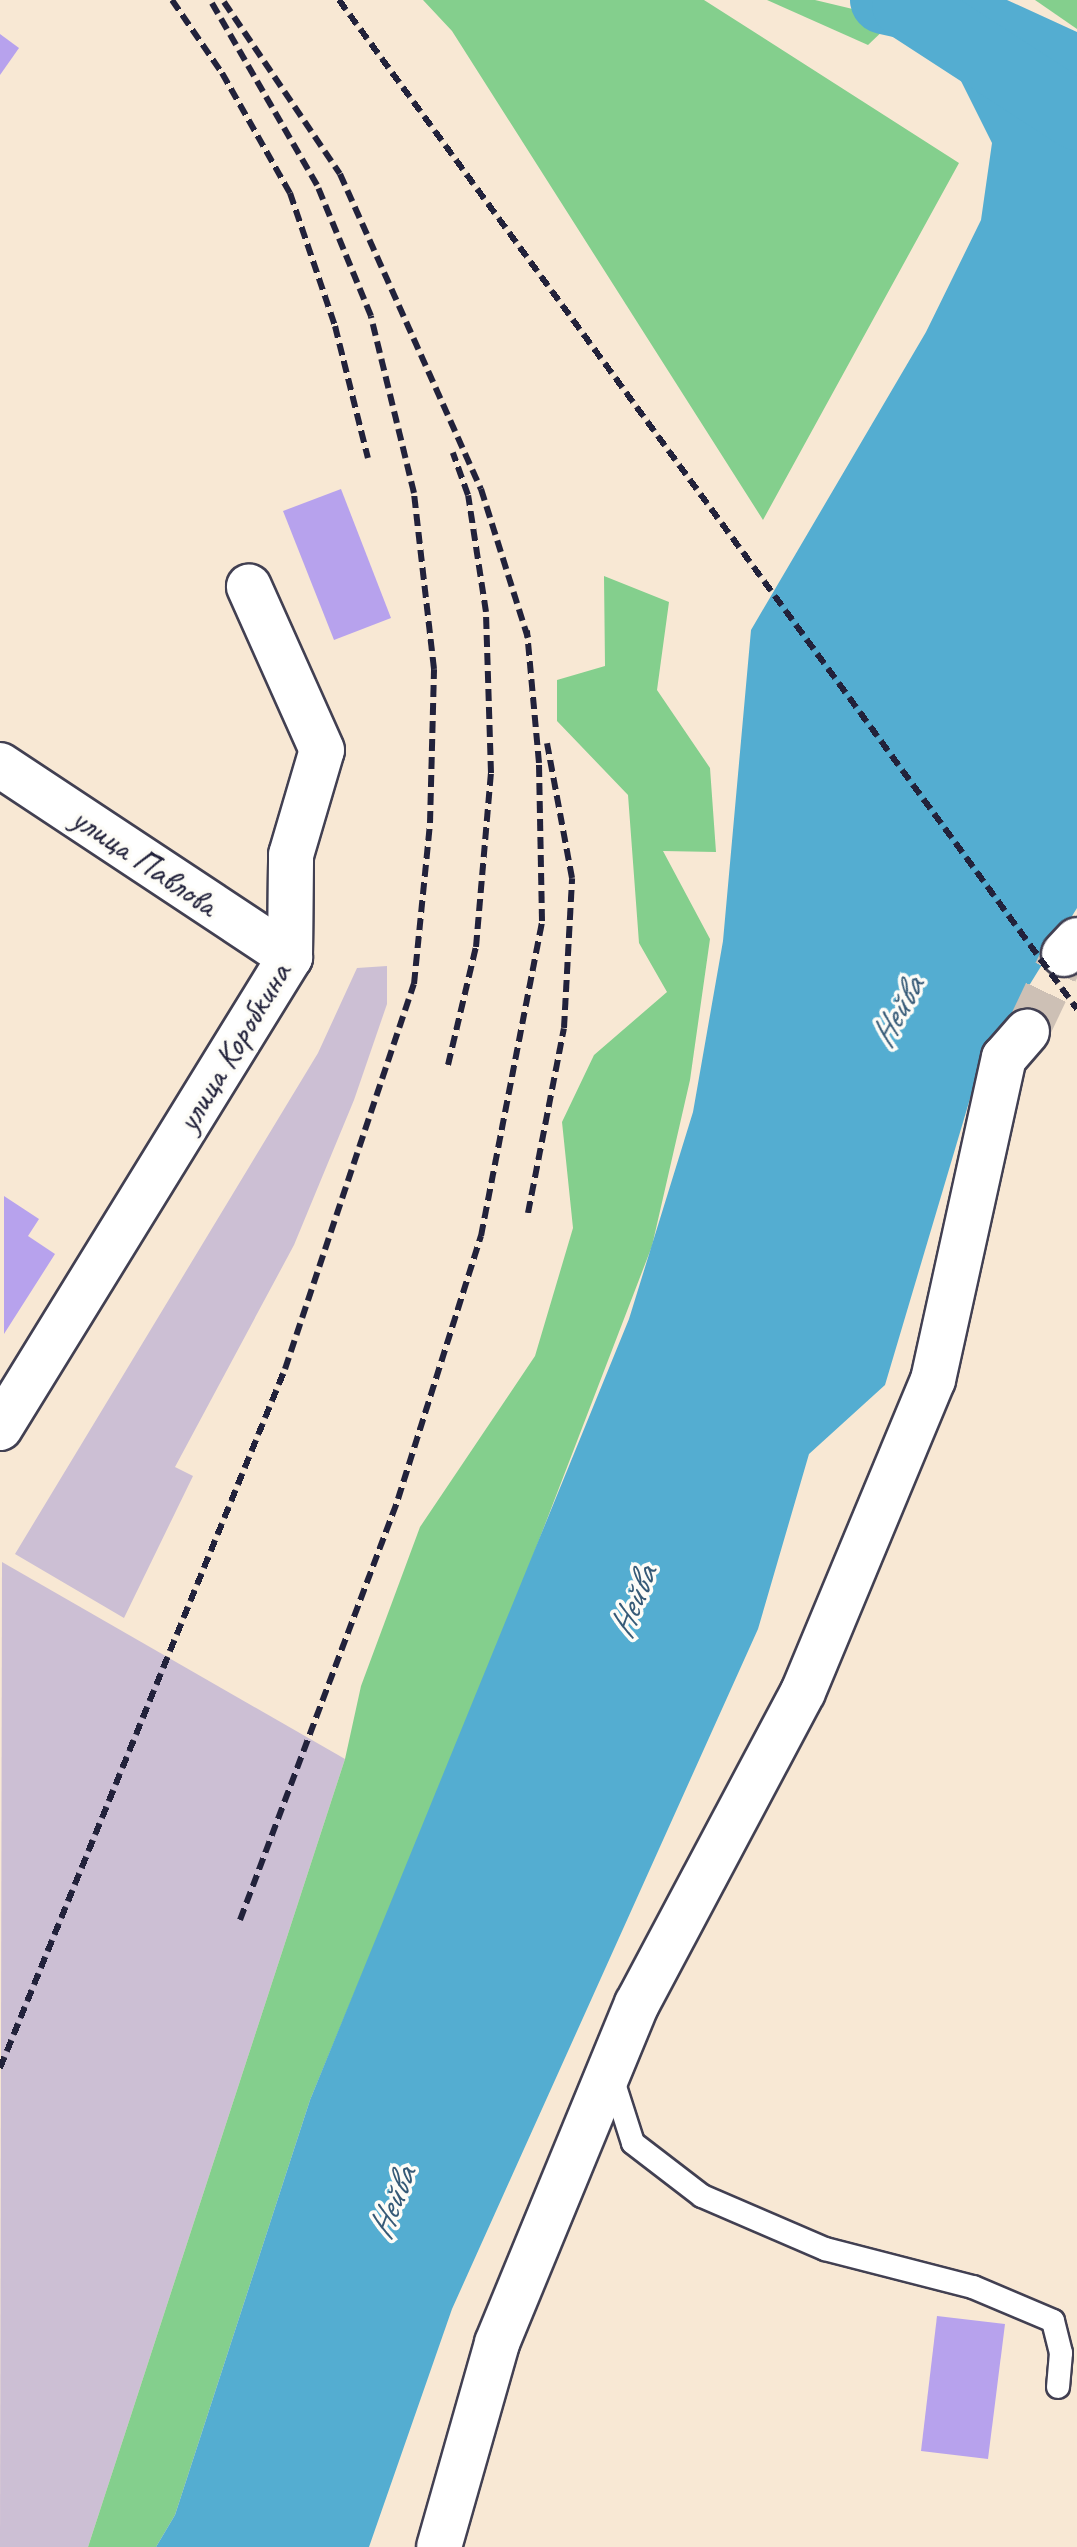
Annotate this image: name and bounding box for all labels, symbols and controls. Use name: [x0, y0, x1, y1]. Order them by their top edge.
street label: улица Павлова: [65, 798, 225, 924]
street label: улица Коробкина: [167, 956, 299, 1138]
water label: Нейва: [860, 969, 934, 1055]
water label: Нейва: [599, 1560, 667, 1644]
water label: Нейва: [358, 2161, 426, 2245]

